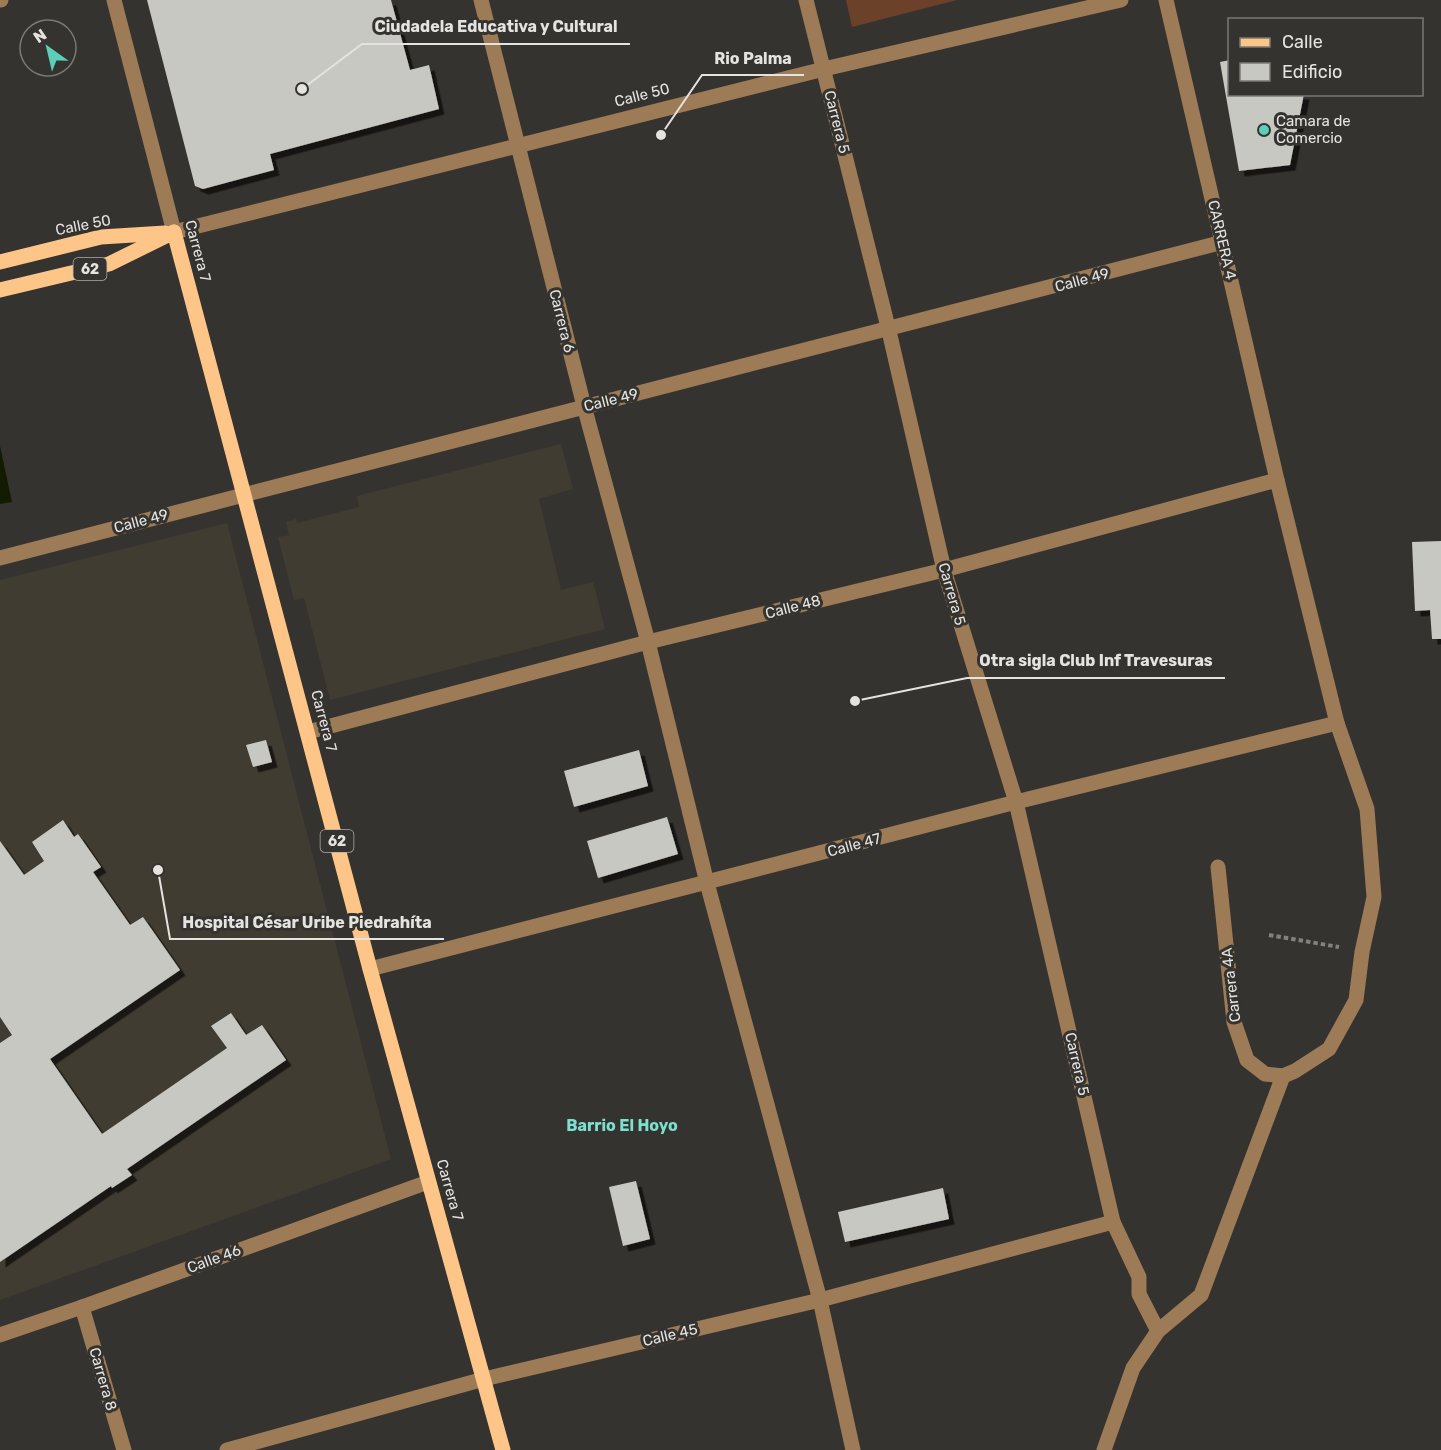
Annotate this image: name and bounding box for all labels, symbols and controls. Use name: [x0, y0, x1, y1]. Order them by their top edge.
callout: Ciudadela Educativa y Cultural: [362, 10, 630, 44]
text: Ciudadela Educativa y Cultural: [374, 17, 618, 36]
north arrow: [18, 18, 78, 78]
legend: [1228, 18, 1423, 96]
text: N: [30, 25, 50, 47]
text: Calle: [1282, 31, 1323, 53]
callout: Rio Palma: [702, 41, 804, 75]
text: Rio Palma: [714, 49, 792, 68]
text: Edificio: [1282, 61, 1342, 83]
street label: Calle 50: [613, 79, 671, 111]
street label: Carrera 5: [820, 89, 854, 155]
place label: Camara de Comercio: [1276, 112, 1351, 147]
marker: Camara de Comercio: [1257, 123, 1271, 137]
street label: CARRERA 4: [1204, 198, 1240, 282]
street label: Calle 50: [54, 211, 112, 239]
street label: Carrera 7: [181, 218, 215, 284]
road number: 62: [74, 258, 106, 280]
street label: Calle 49: [1053, 264, 1111, 296]
street label: Carrera 6: [545, 288, 579, 354]
street label: Calle 49: [582, 385, 640, 415]
street label: Calle 49: [112, 505, 170, 537]
street label: Carrera 5: [934, 561, 970, 627]
street label: Calle 48: [763, 591, 823, 623]
callout: Otra sigla Club Inf Travesuras: [967, 644, 1225, 678]
text: Otra sigla Club Inf Travesuras: [979, 651, 1213, 670]
street label: Carrera 7: [307, 688, 341, 754]
street label: Calle 47: [825, 829, 883, 861]
road number: 62: [320, 830, 354, 852]
callout: Hospital César Uribe Piedrahíta: [170, 905, 444, 939]
text: Hospital César Uribe Piedrahíta: [182, 913, 432, 932]
street label: Carrera 4A: [1218, 947, 1244, 1023]
street label: Carrera 5: [1061, 1031, 1093, 1097]
district label: Barrio El Hoyo: [566, 1116, 678, 1135]
street label: Carrera 7: [433, 1157, 467, 1223]
street label: Calle 46: [185, 1241, 243, 1277]
street label: Calle 45: [641, 1320, 699, 1350]
street label: Carrera 8: [85, 1345, 121, 1413]

